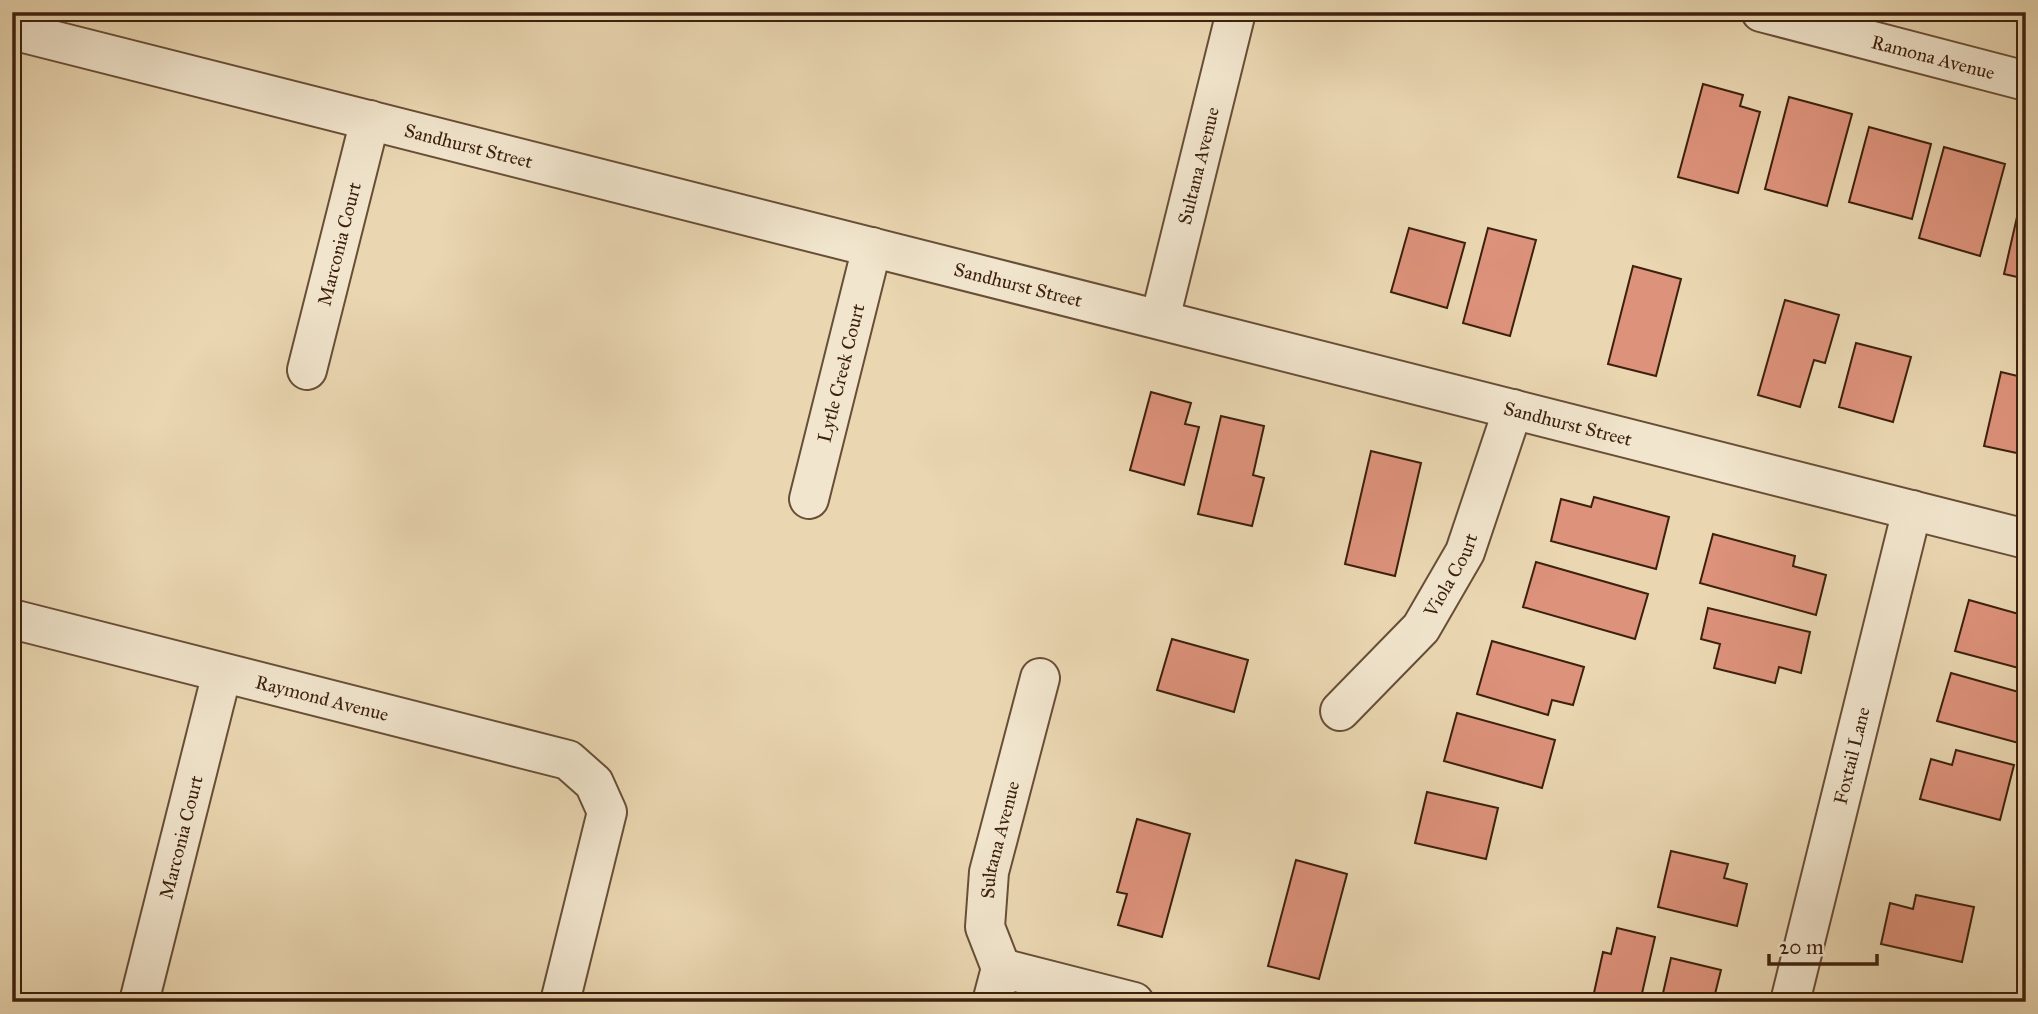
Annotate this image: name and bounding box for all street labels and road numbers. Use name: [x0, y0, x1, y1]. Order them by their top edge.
street label: Ramona Avenue: [1869, 30, 1997, 84]
street label: Sultana Avenue: [1172, 104, 1224, 227]
street label: Sandhurst Street: [402, 118, 535, 173]
street label: Marconia Court: [312, 179, 365, 308]
street label: Sandhurst Street: [952, 257, 1085, 312]
street label: Lytle Creek Court: [812, 301, 869, 444]
street label: Sandhurst Street: [1501, 396, 1635, 451]
street label: Viola Court: [1418, 530, 1482, 622]
street label: Raymond Avenue: [253, 670, 391, 726]
street label: Foxtail Lane: [1828, 704, 1874, 807]
street label: Marconia Court: [154, 773, 207, 901]
street label: Sultana Avenue: [976, 778, 1024, 899]

